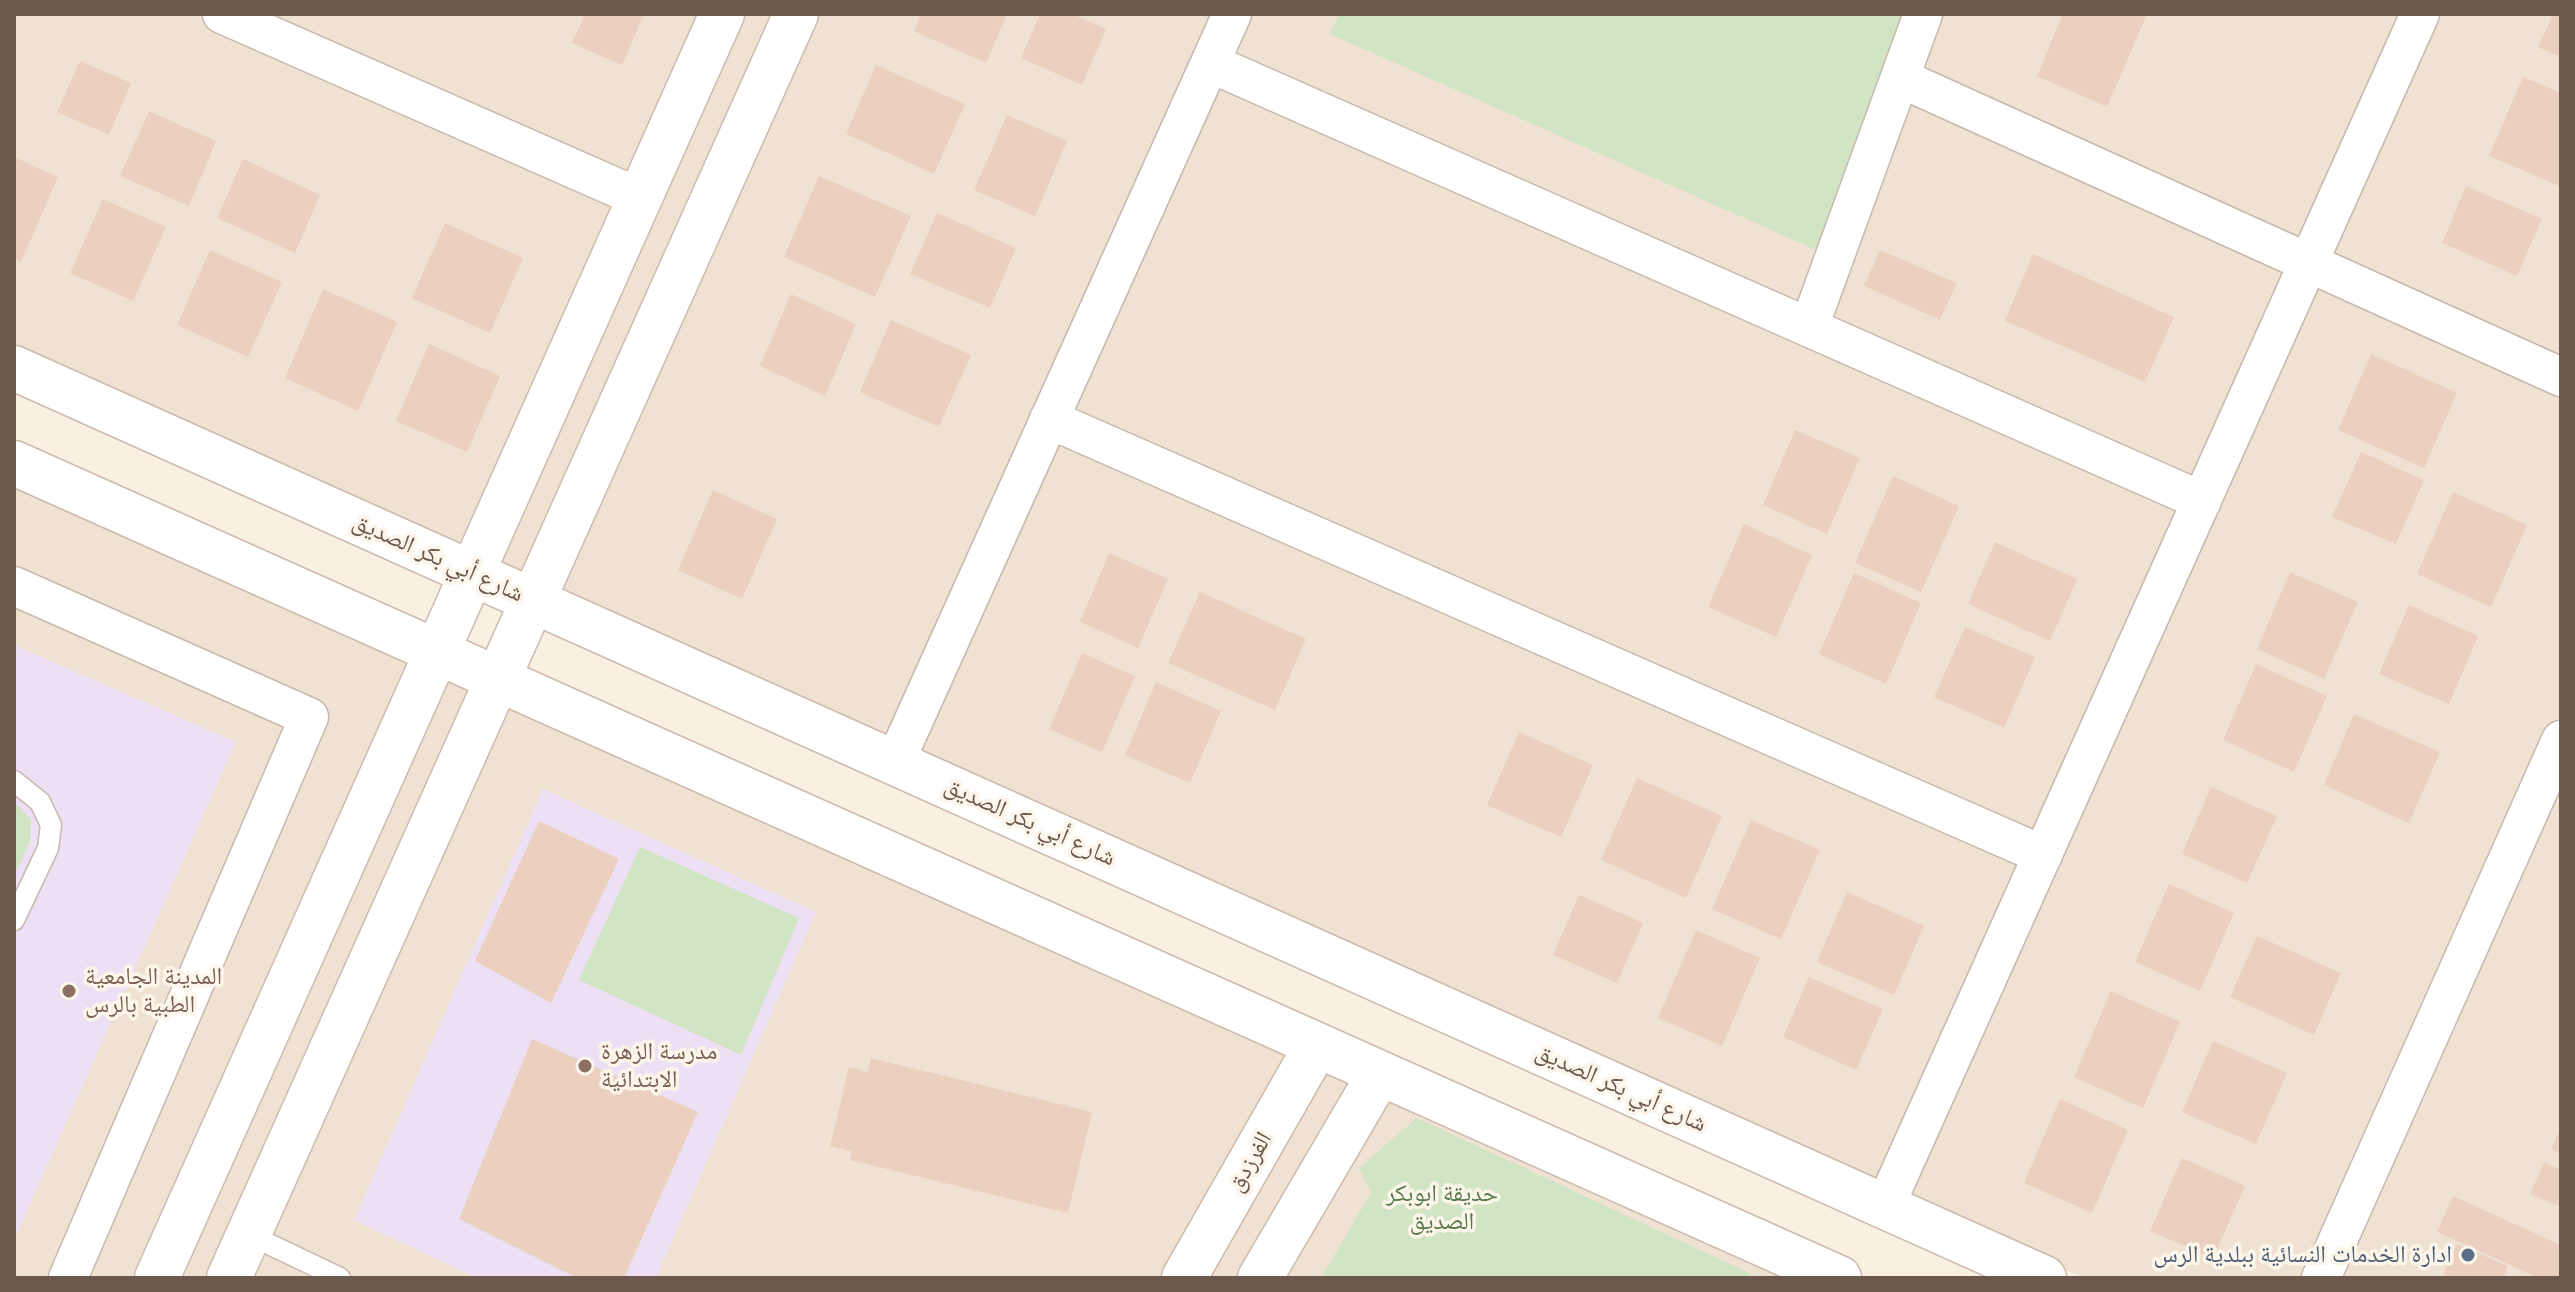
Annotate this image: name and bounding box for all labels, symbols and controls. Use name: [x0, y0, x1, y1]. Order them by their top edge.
street label: شارع أبي بكر الصديق: [348, 507, 528, 609]
street label: شارع أبي بكر الصديق: [940, 771, 1120, 873]
place label: المدينة الجامعية الطبية بالرس: [85, 963, 222, 1019]
marker: المدينة الجامعية الطبية بالرس: [60, 982, 78, 1000]
street label: شارع أبي بكر الصديق: [1531, 1037, 1711, 1139]
place label: مدرسة الزهرة الابتدائية: [601, 1038, 717, 1094]
marker: مدرسة الزهرة الابتدائية: [576, 1057, 594, 1075]
street label: الفرزدق: [1221, 1127, 1279, 1197]
park label: حديقة ابوبكر الصديق: [1386, 1180, 1498, 1236]
place label: ادارة الخدمات النسائية ببلدية الرس: [2154, 1241, 2452, 1269]
marker: ادارة الخدمات النسائية ببلدية الرس: [2459, 1246, 2477, 1264]

